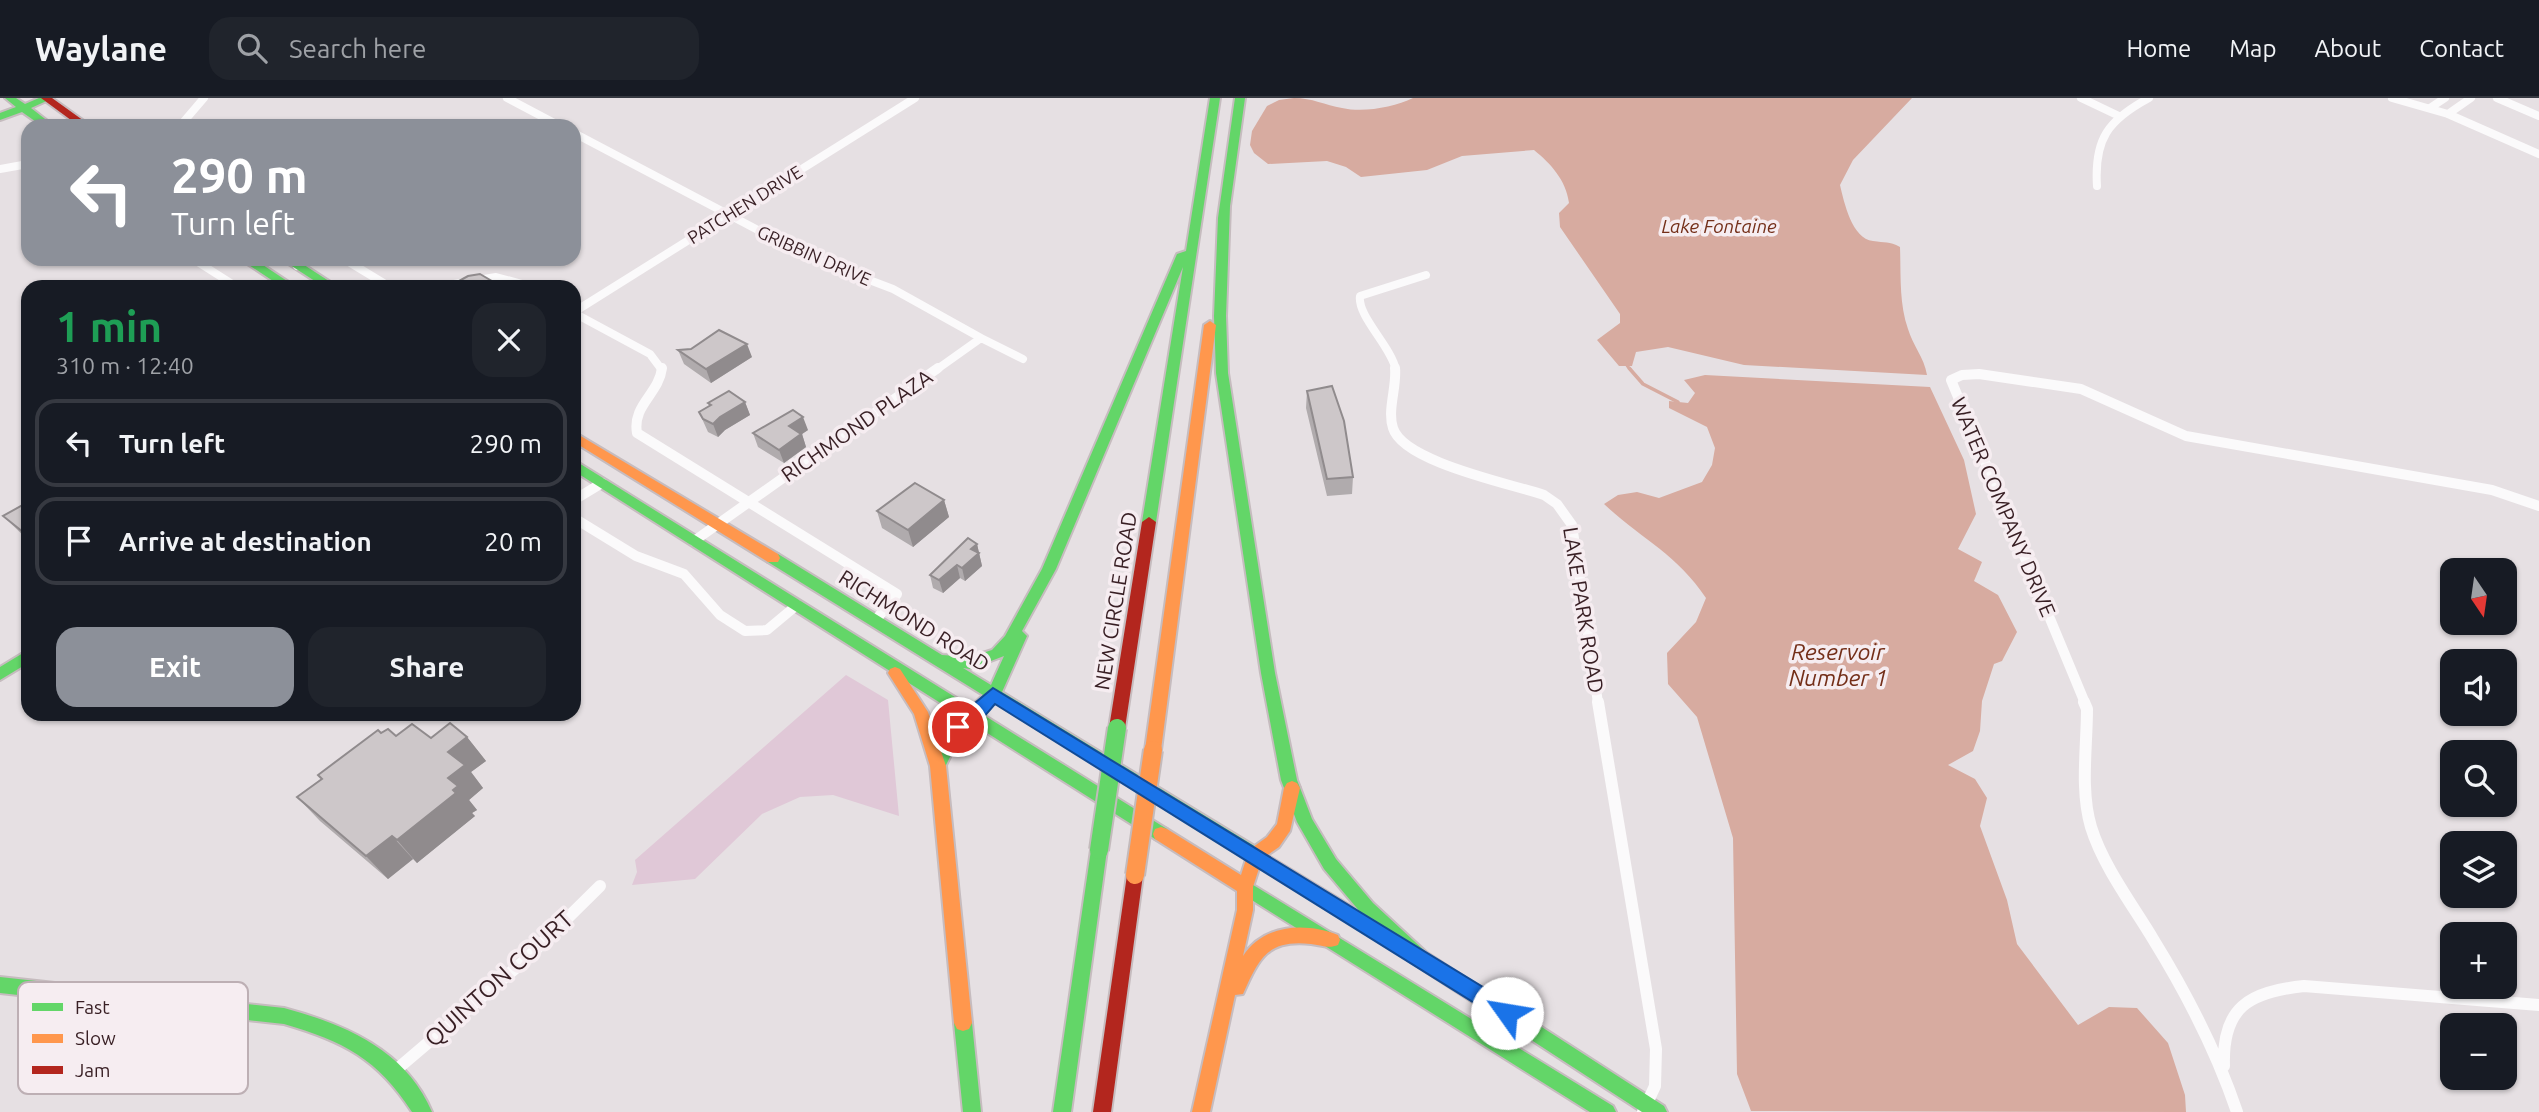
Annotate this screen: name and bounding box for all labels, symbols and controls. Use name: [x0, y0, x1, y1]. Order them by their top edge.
search box: [209, 17, 699, 80]
icon: search: [233, 29, 271, 67]
text: Waylane: [35, 30, 167, 67]
text: Search here: [289, 34, 426, 63]
text: Home: [2126, 35, 2191, 62]
text: Map: [2229, 35, 2276, 62]
text: About: [2314, 35, 2381, 62]
text: Contact: [2419, 35, 2504, 62]
icon: left: [56, 147, 147, 238]
text: 290 m: [171, 147, 308, 202]
street label: PATCHEN DRIVE: [684, 161, 805, 247]
text: Turn left: [171, 205, 295, 241]
water label: Lake Fontaine: [1661, 215, 1777, 237]
street label: GRIBBIN DRIVE: [754, 221, 874, 289]
text: 1 min: [56, 303, 162, 350]
button: close: [472, 303, 546, 377]
text: 310 m · 12:40: [56, 353, 194, 378]
street label: RICHMOND PLAZA: [776, 364, 937, 486]
street label: WATER COMPANY DRIVE: [1947, 393, 2061, 620]
icon: left: [60, 424, 98, 462]
text: Turn left: [119, 429, 225, 458]
text: 290 m: [470, 429, 542, 458]
street label: NEW CIRCLE ROAD: [1089, 510, 1141, 692]
icon: arrive: [60, 522, 98, 560]
street label: LAKE PARK ROAD: [1559, 525, 1609, 695]
text: Arrive at destination: [119, 527, 372, 556]
text: 20 m: [484, 527, 542, 556]
north arrow: [2440, 558, 2516, 635]
map controls: [2440, 558, 2517, 1090]
street label: RICHMOND ROAD: [835, 564, 994, 676]
button: Exit: [56, 627, 294, 707]
button: Share: [308, 627, 546, 707]
water label: Reservoir Number 1: [1789, 639, 1887, 690]
button: sound: [2440, 649, 2517, 726]
pin: [928, 697, 988, 757]
icon: arrive: [939, 708, 977, 746]
button: search: [2440, 740, 2517, 817]
button: layers: [2440, 831, 2517, 908]
street label: QUINTON COURT: [419, 905, 578, 1052]
button: +: [2440, 922, 2517, 999]
position arrow: [1470, 976, 1544, 1050]
legend: [18, 982, 248, 1094]
text: Fast: [75, 996, 110, 1018]
button: −: [2440, 1013, 2517, 1090]
text: Slow: [75, 1027, 116, 1049]
text: Jam: [75, 1059, 111, 1081]

